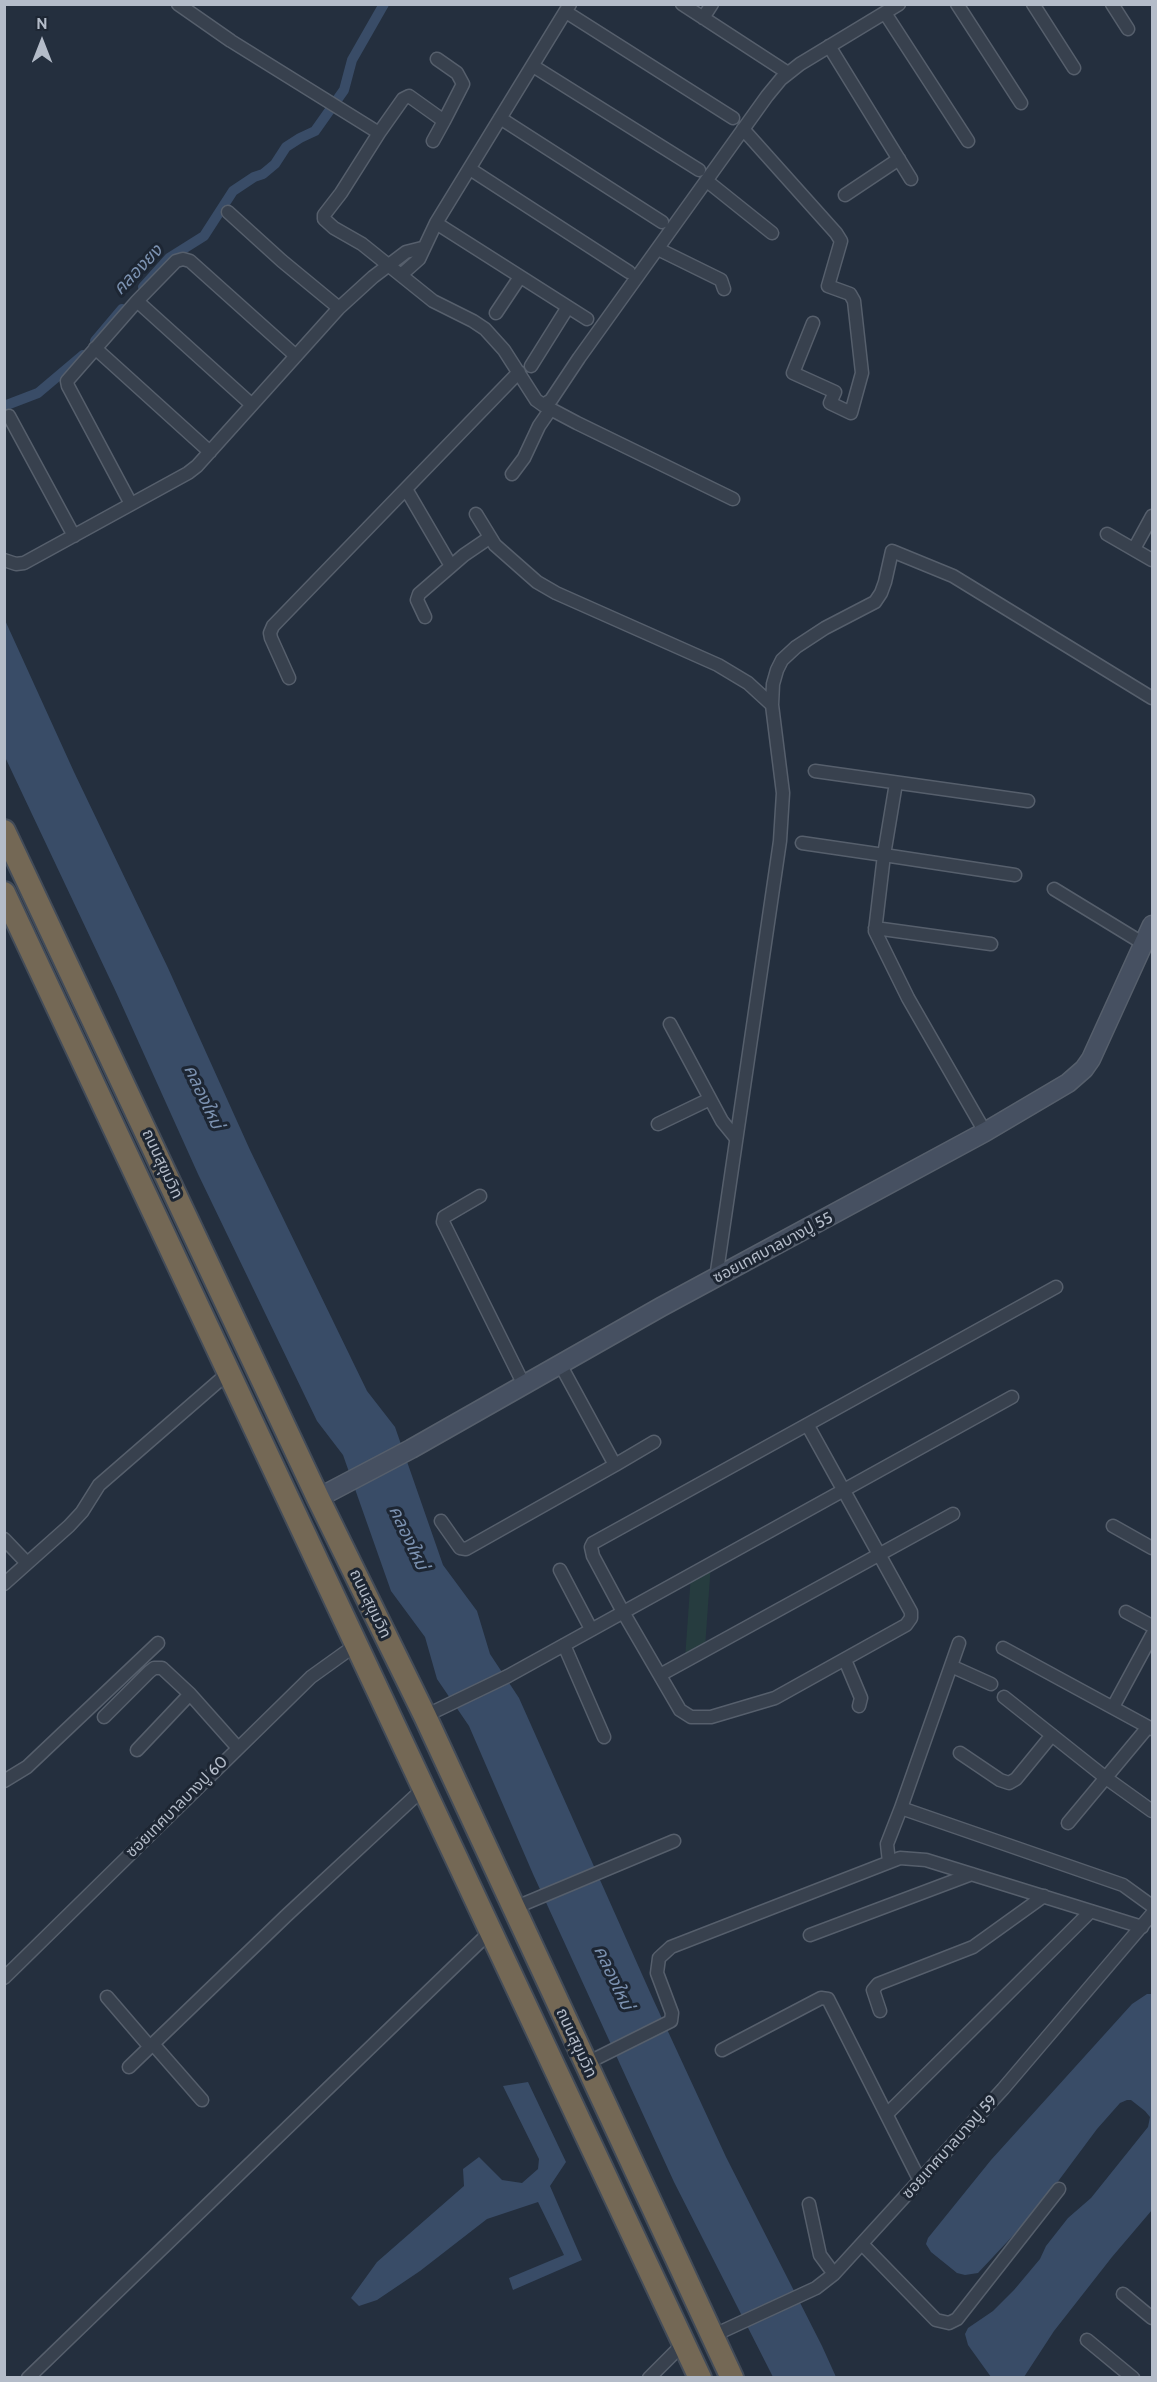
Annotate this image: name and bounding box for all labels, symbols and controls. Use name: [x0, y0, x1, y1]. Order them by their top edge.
north arrow: [12, 12, 72, 72]
text: N: [36, 14, 48, 33]
water label: คลองยง: [109, 240, 167, 300]
water label: คลองใหม่: [179, 1062, 227, 1132]
street label: ถนนสุขุมวิท: [138, 1126, 186, 1202]
street label: ซอยเทศบาลบางปู 55: [710, 1208, 836, 1288]
water label: คลองใหม่: [384, 1503, 432, 1573]
street label: ถนนสุขุมวิท: [345, 1566, 395, 1642]
street label: ซอยเทศบาลบางปู 60: [122, 1752, 232, 1862]
water label: คลองใหม่: [589, 1943, 637, 2013]
street label: ถนนสุขุมวิท: [552, 2005, 600, 2081]
street label: ซอยเทศบาลบางปู 59: [898, 2091, 1002, 2203]

